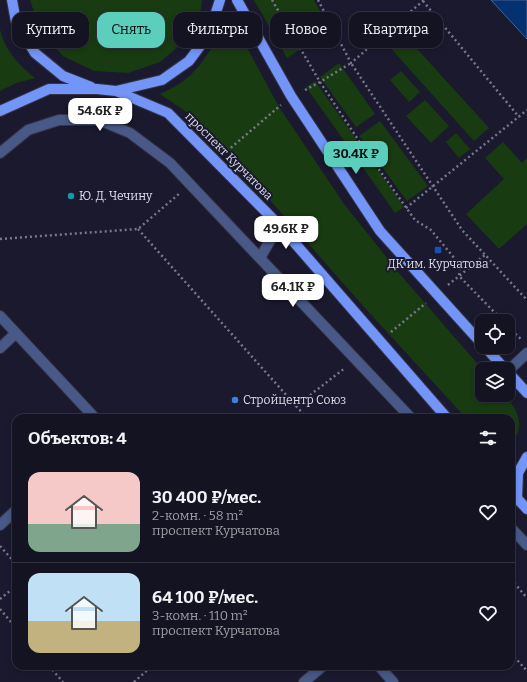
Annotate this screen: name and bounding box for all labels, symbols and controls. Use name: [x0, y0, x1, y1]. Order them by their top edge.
chip: Купить: [12, 12, 89, 48]
chip: Снять: [97, 12, 165, 48]
chip: Фильтры: [173, 12, 262, 48]
chip: Новое: [270, 12, 341, 48]
chip: Квартира: [349, 12, 443, 48]
pin: 54.6K ₽: [63, 98, 137, 132]
text: 54.6K ₽: [77, 103, 123, 118]
street label: проспект Курчатова: [182, 109, 276, 203]
pin: 30.4K ₽: [319, 141, 393, 175]
text: 30.4K ₽: [333, 146, 379, 161]
place label: Ю. Д. Чечину: [79, 189, 153, 203]
marker: Ю. Д. Чечину: [66, 191, 76, 201]
pin: 49.6K ₽: [249, 216, 323, 250]
text: 49.6K ₽: [263, 221, 309, 236]
marker: ДК им. Курчатова: [433, 245, 443, 255]
place label: ДК им. Курчатова: [387, 257, 489, 271]
pin: 64.1K ₽: [256, 274, 330, 308]
text: 64.1K ₽: [271, 279, 315, 294]
map controls: [475, 314, 515, 402]
button: locate: [475, 314, 515, 354]
button: layers: [475, 362, 515, 402]
place label: Стройцентр Союз: [243, 393, 346, 407]
marker: Стройцентр Союз: [230, 395, 240, 405]
icon: filters: [477, 427, 499, 449]
text: Объектов: 4: [28, 428, 127, 449]
text: 30 400 ₽/мес.: [152, 487, 261, 508]
icon: home: [60, 488, 108, 536]
icon: heart: [477, 501, 499, 523]
text: 2-комн. · 58 m²: [152, 508, 243, 523]
text: проспект Курчатова: [152, 523, 280, 538]
text: 64 100 ₽/мес.: [152, 587, 258, 608]
icon: home: [60, 589, 108, 637]
icon: heart: [477, 602, 499, 624]
text: 3-комн. · 110 m²: [152, 608, 248, 623]
text: проспект Курчатова: [152, 623, 280, 638]

